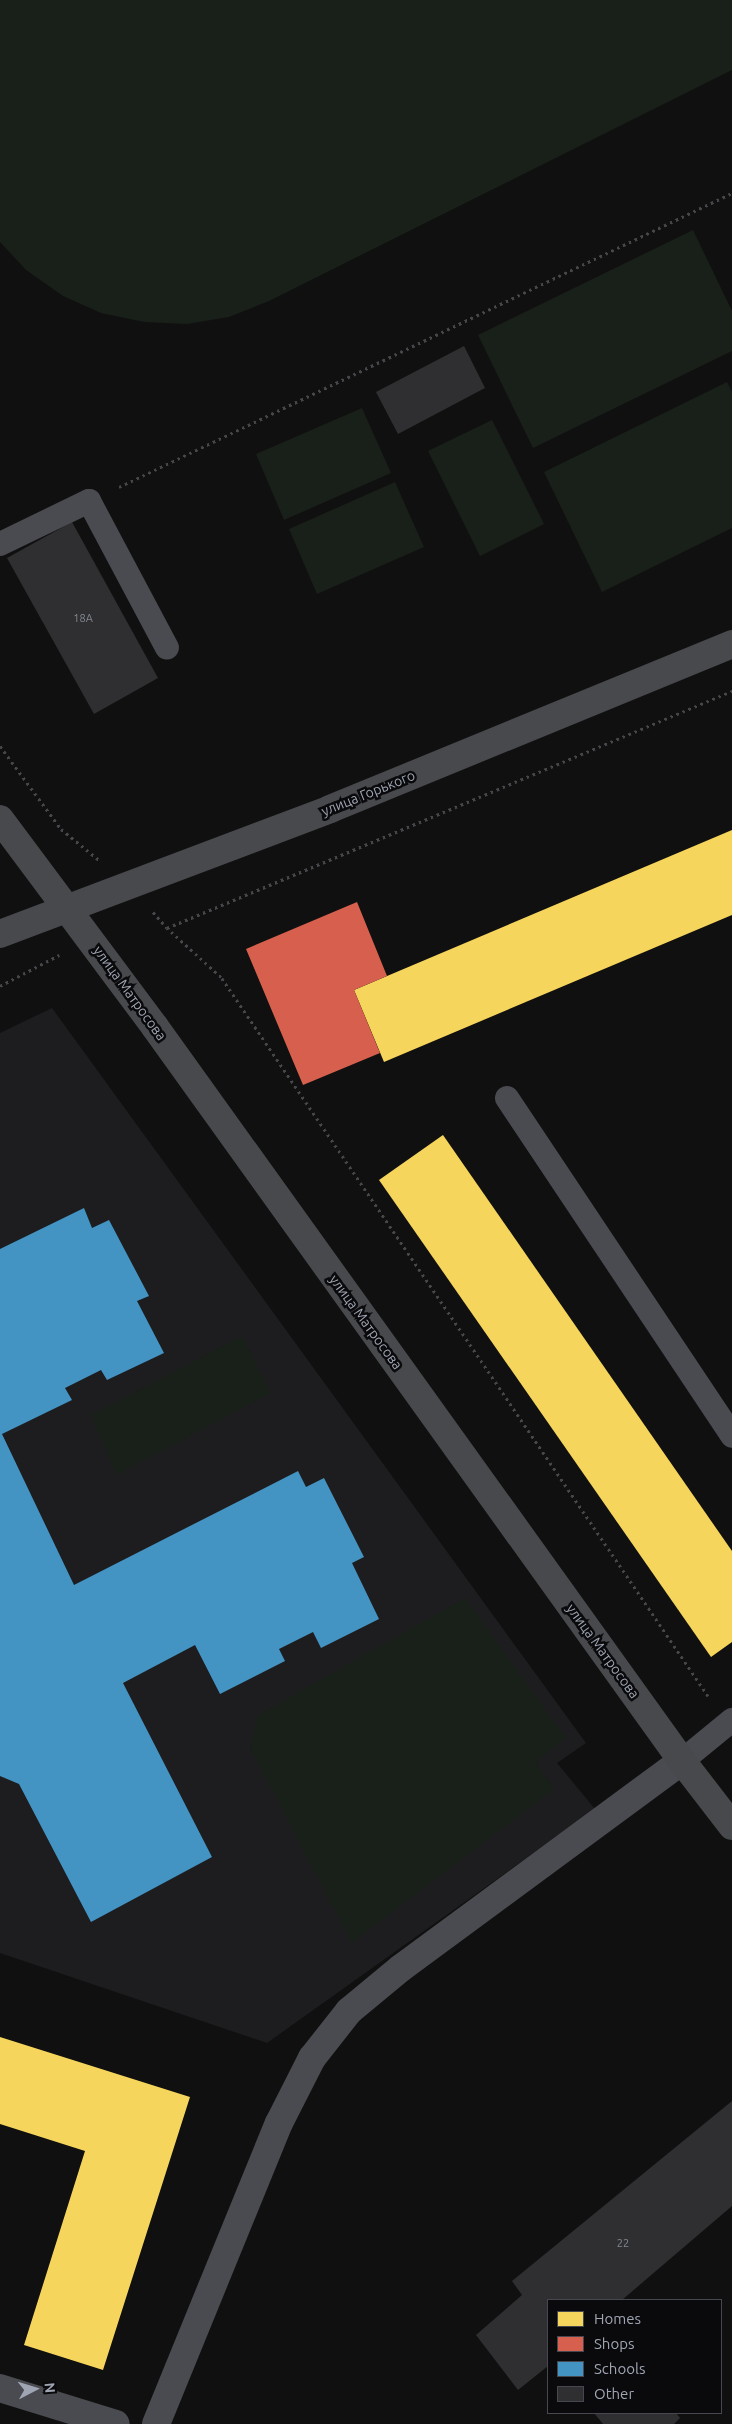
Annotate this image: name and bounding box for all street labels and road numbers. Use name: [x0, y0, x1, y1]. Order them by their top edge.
street label: улица Горького: [319, 767, 417, 819]
street label: улица Матросова: [90, 942, 170, 1044]
street label: улица Матросова: [326, 1271, 406, 1373]
street label: улица Матросова: [563, 1600, 643, 1702]

